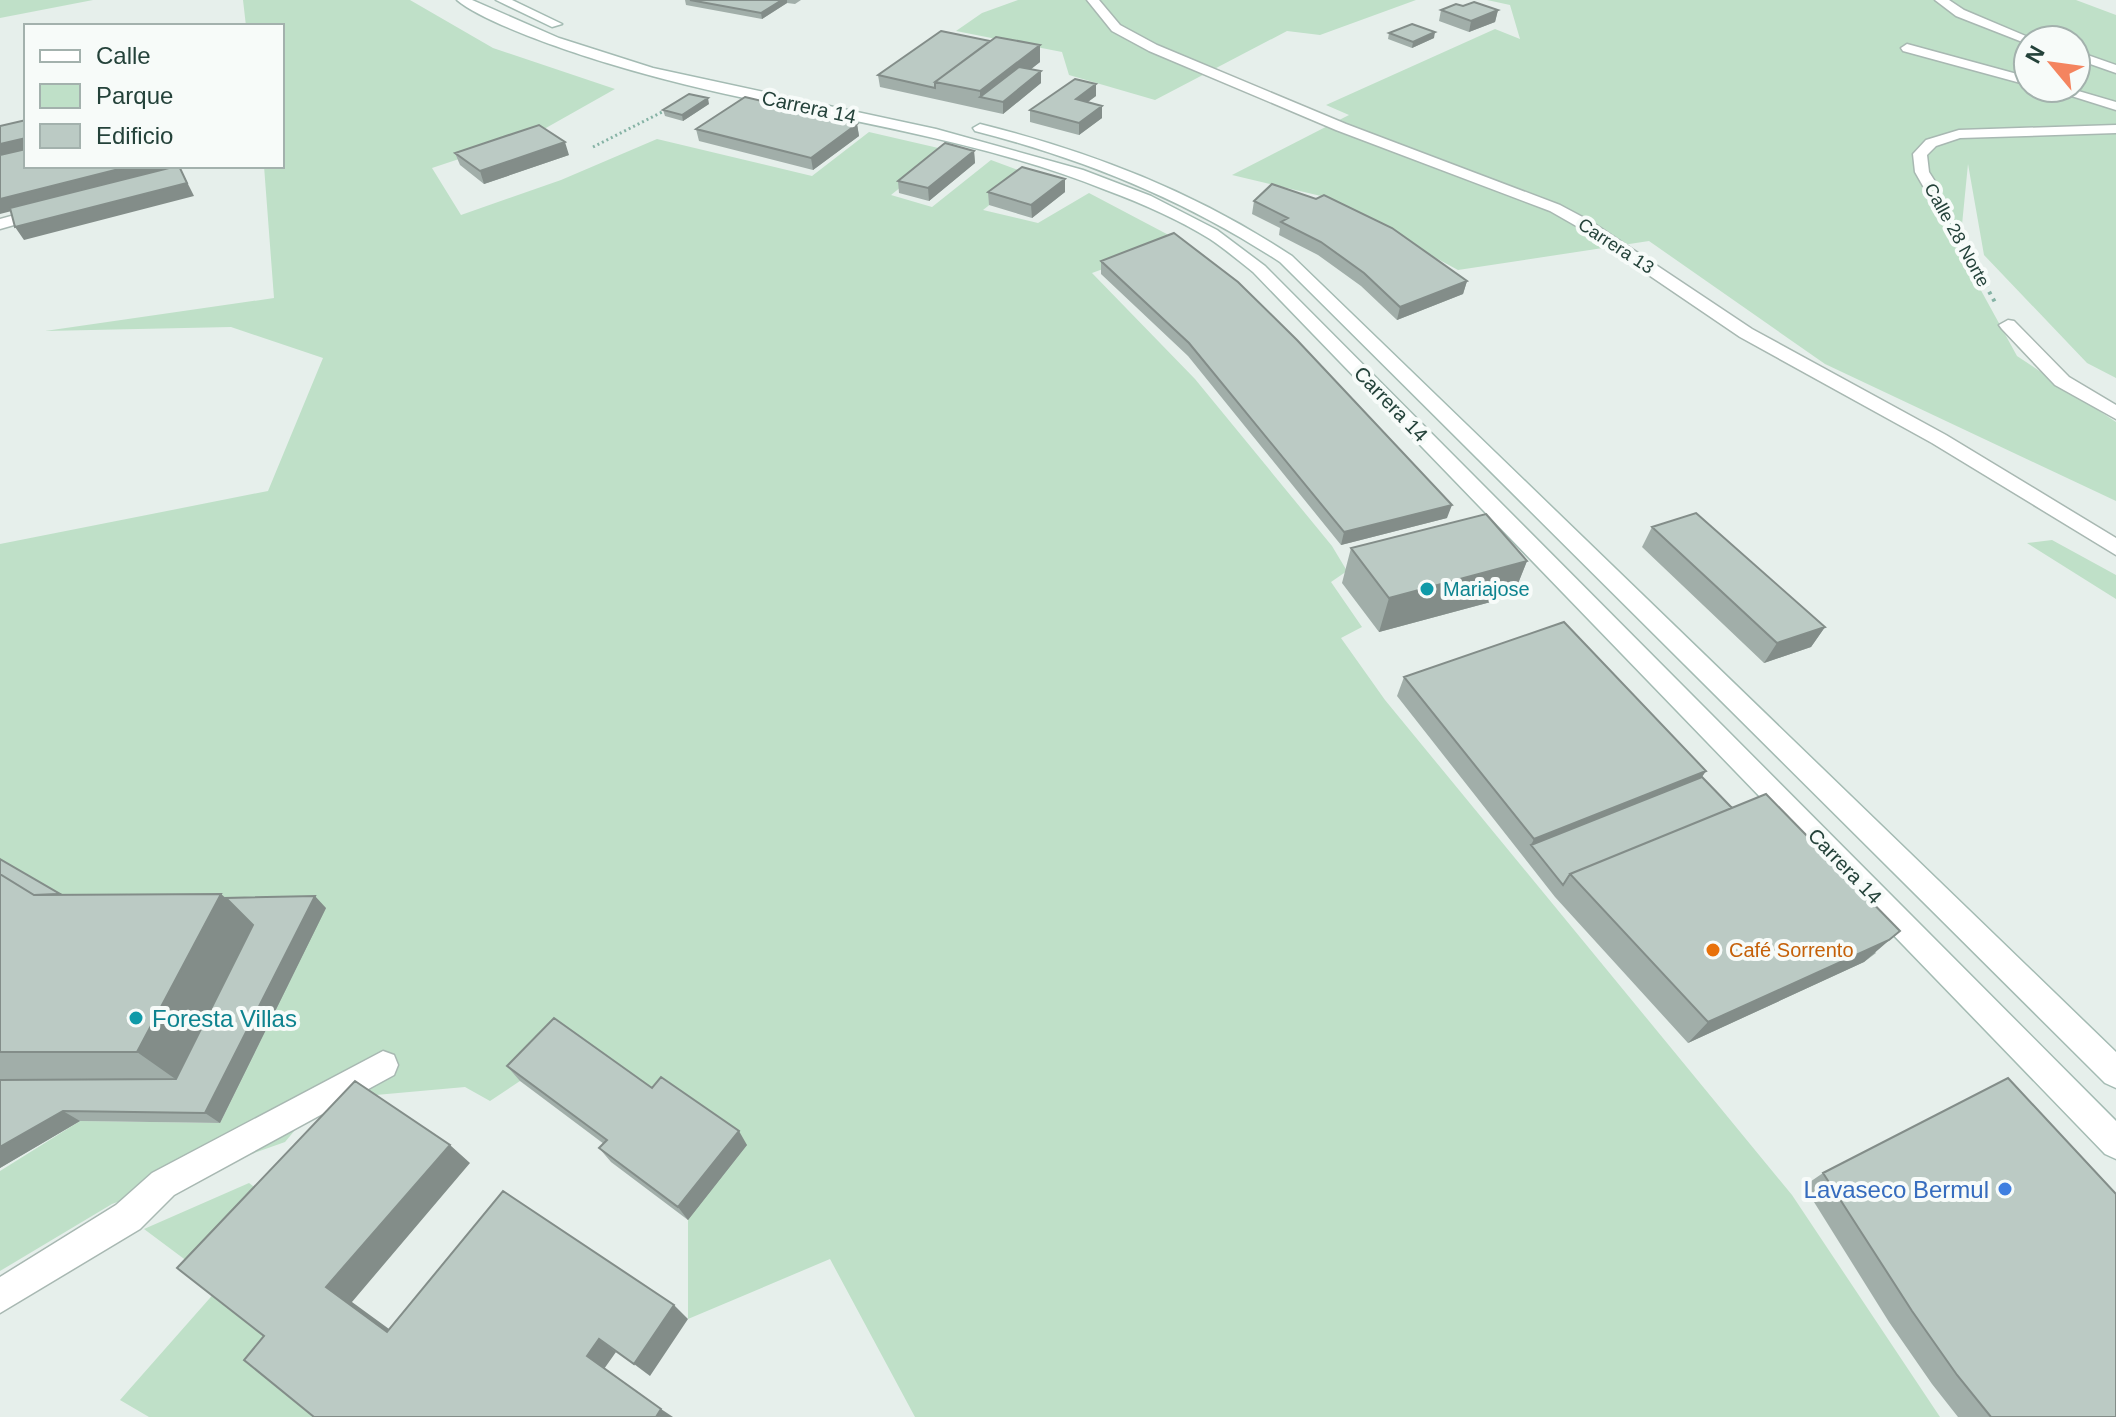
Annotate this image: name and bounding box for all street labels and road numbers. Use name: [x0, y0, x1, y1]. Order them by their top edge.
street label: Carrera 14: [760, 86, 858, 128]
street label: Calle 28 Norte: [1920, 180, 1994, 290]
street label: Carrera 13: [1574, 214, 1658, 278]
street label: Carrera 14: [1350, 362, 1432, 446]
street label: Carrera 14: [1804, 824, 1886, 908]

